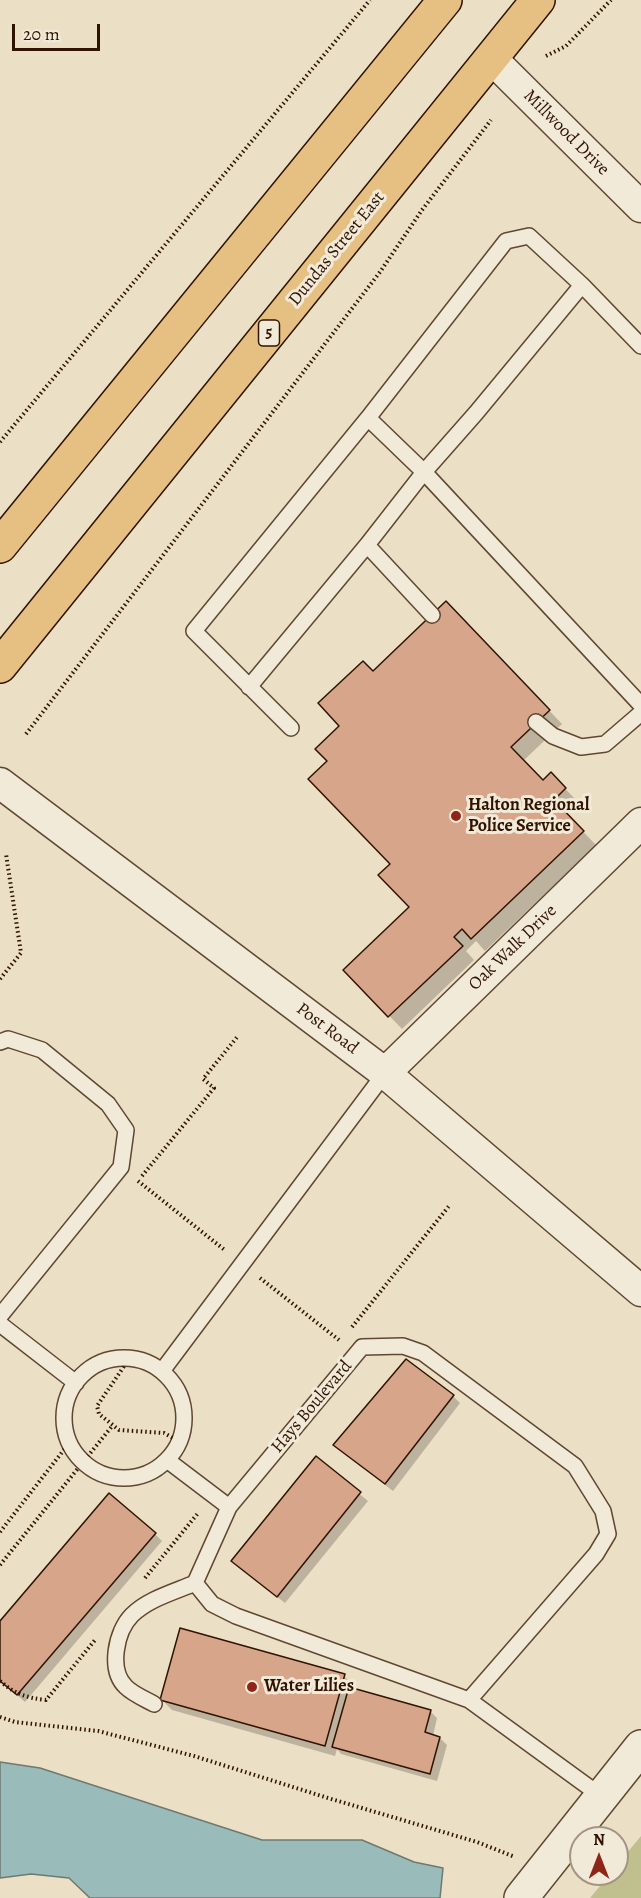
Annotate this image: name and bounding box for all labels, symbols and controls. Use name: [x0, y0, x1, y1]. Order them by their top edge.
scale bar: [15, 12, 104, 50]
text: 20 m: [23, 22, 60, 46]
street label: Millwood Drive: [518, 85, 614, 181]
street label: Dundas Street East: [284, 188, 390, 310]
road number: 5: [258, 320, 280, 346]
place label: Halton Regional Police Service: [468, 795, 590, 838]
marker: Halton Regional Police Service: [449, 809, 463, 823]
street label: Oak Walk Drive: [464, 901, 562, 995]
street label: Post Road: [292, 999, 362, 1059]
street label: Hays Boulevard: [267, 1356, 357, 1458]
place label: Water Lilies: [264, 1676, 354, 1698]
marker: Water Lilies: [245, 1680, 259, 1694]
north arrow: [569, 1826, 629, 1886]
text: N: [593, 1829, 605, 1851]

